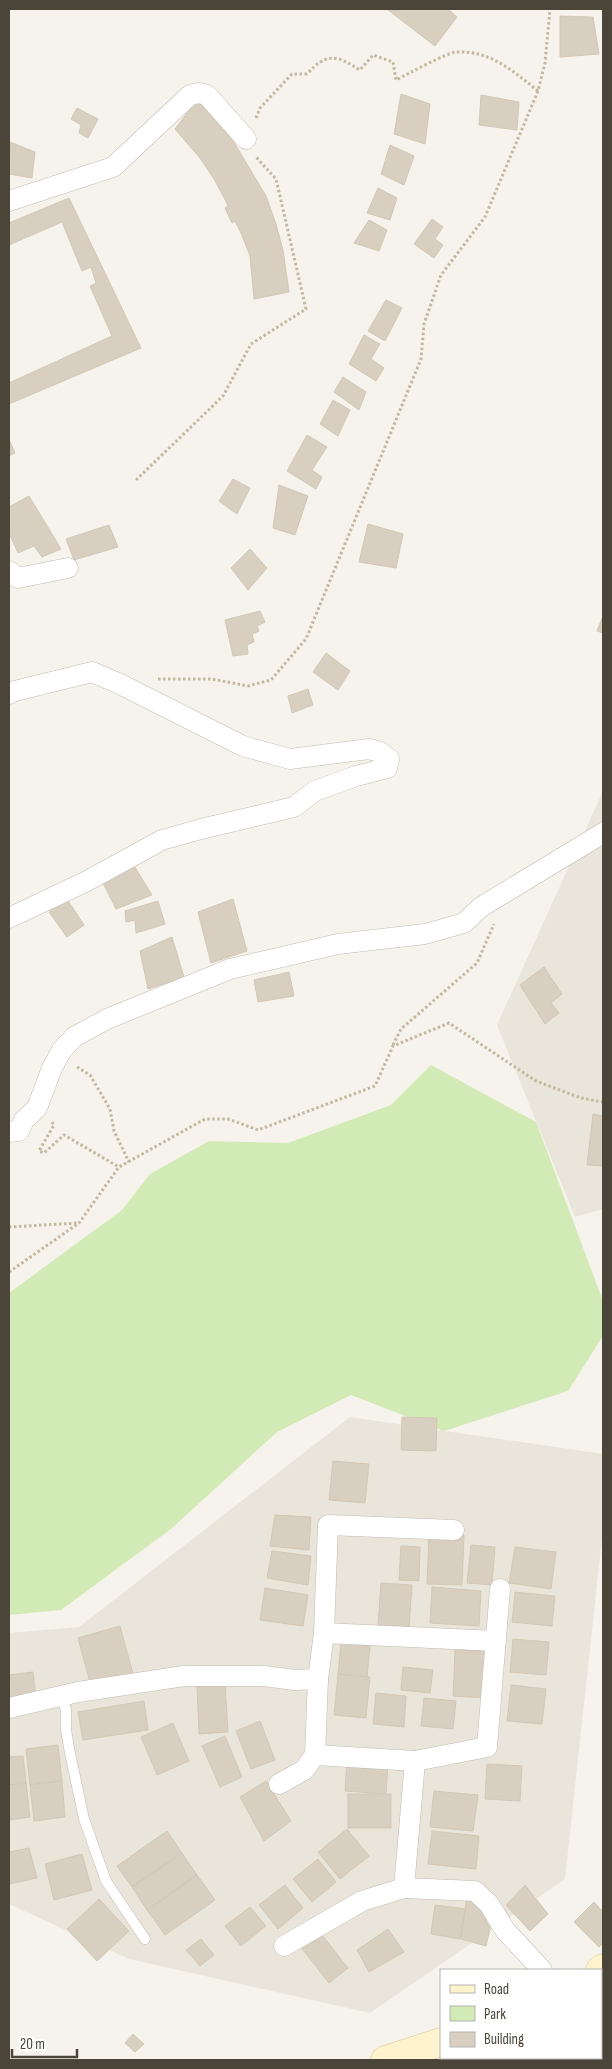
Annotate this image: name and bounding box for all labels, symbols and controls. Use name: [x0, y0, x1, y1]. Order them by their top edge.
legend: [440, 1969, 602, 2059]
text: Road: [484, 1980, 509, 1999]
text: Park: [484, 2005, 506, 2024]
scale bar: [12, 2026, 78, 2058]
text: Building: [484, 2030, 524, 2049]
text: 20 m: [20, 2035, 45, 2054]

